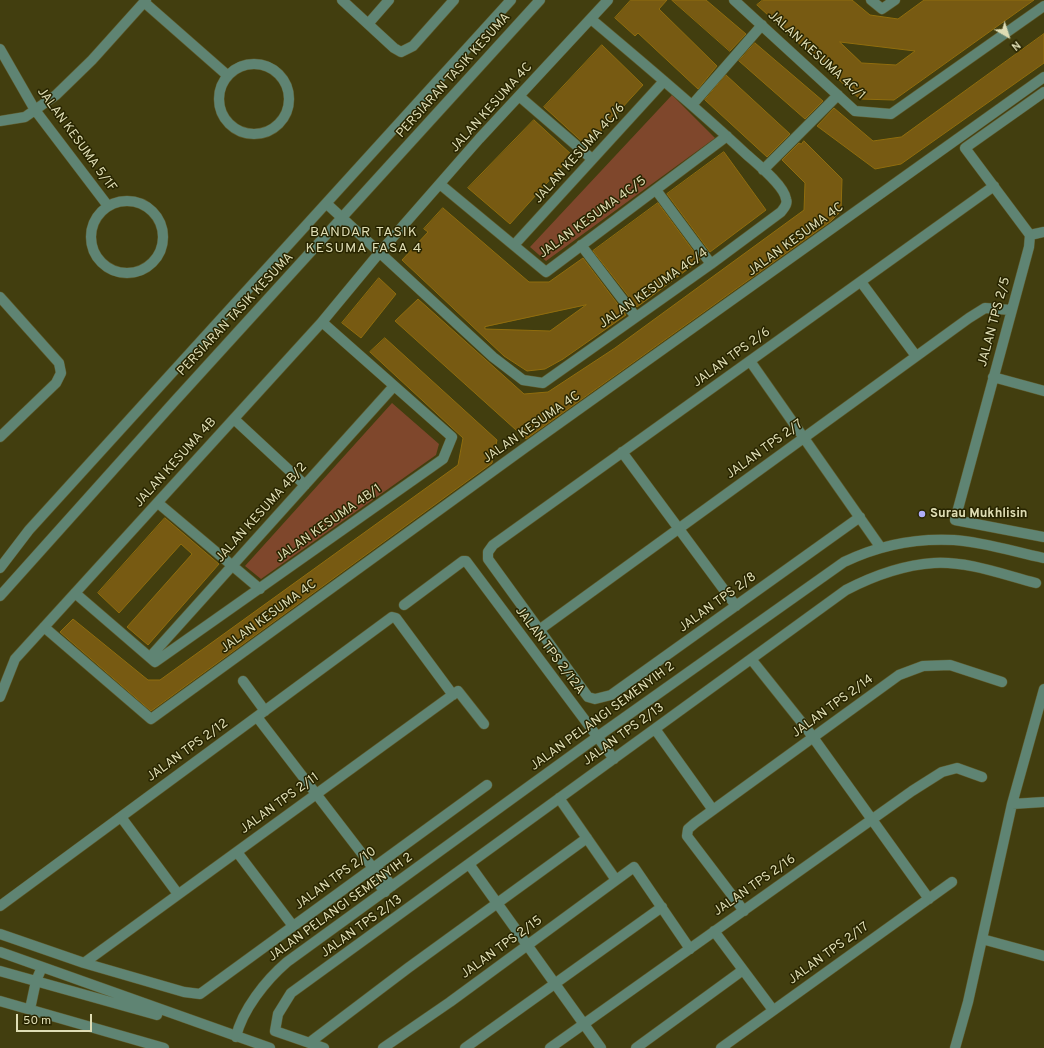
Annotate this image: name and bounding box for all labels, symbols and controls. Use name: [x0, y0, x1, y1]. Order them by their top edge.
street label: JALAN KESUMA 4C/1: [764, 8, 868, 104]
street label: PERSIARAN TASIK KESUMA: [394, 10, 514, 142]
north arrow: [988, 16, 1028, 56]
text: N: [1008, 37, 1023, 53]
street label: JALAN KESUMA 4C: [448, 60, 536, 156]
street label: JALAN KESUMA 5/1F: [33, 85, 119, 195]
street label: JALAN KESUMA 4C/6: [531, 101, 629, 207]
street label: JALAN KESUMA 4C/5: [536, 174, 650, 262]
street label: JALAN KESUMA 4C: [745, 200, 847, 280]
district label: BANDAR TASIK KESUMA FASA 4: [306, 225, 422, 258]
street label: JALAN KESUMA 4C/4: [597, 246, 711, 332]
street label: PERSIARAN TASIK KESUMA: [175, 250, 297, 380]
street label: JALAN TPS 2/5: [976, 275, 1014, 369]
street label: JALAN TPS 2/6: [690, 325, 774, 391]
street label: JALAN KESUMA 4C: [480, 389, 584, 467]
street label: JALAN KESUMA 4B: [132, 415, 220, 511]
street label: JALAN TPS 2/7: [724, 417, 806, 483]
street label: JALAN KESUMA 4B/2: [213, 460, 311, 566]
street label: JALAN KESUMA 4B/1: [273, 481, 385, 567]
place label: Surau Mukhlisin: [930, 506, 1028, 522]
marker: Surau Mukhlisin: [917, 509, 927, 519]
street label: JALAN TPS 2/8: [676, 570, 760, 636]
street label: JALAN KESUMA 4C: [218, 577, 320, 657]
street label: JALAN TPS 2/12A: [511, 604, 587, 698]
street label: JALAN PELANGI SEMENYIH 2: [528, 659, 678, 775]
street label: JALAN TPS 2/14: [789, 672, 877, 742]
street label: JALAN TPS 2/13: [580, 700, 668, 770]
street label: JALAN TPS 2/12: [144, 716, 232, 786]
street label: JALAN TPS 2/11: [237, 770, 323, 838]
street label: JALAN TPS 2/10: [292, 844, 380, 914]
street label: JALAN PELANGI SEMENYIH 2: [266, 850, 416, 966]
street label: JALAN TPS 2/16: [711, 852, 799, 920]
street label: JALAN TPS 2/13: [318, 892, 406, 962]
street label: JALAN TPS 2/15: [458, 913, 546, 983]
street label: JALAN TPS 2/17: [786, 920, 872, 988]
scale bar: [18, 1006, 94, 1032]
text: 50 m: [23, 1013, 51, 1029]

